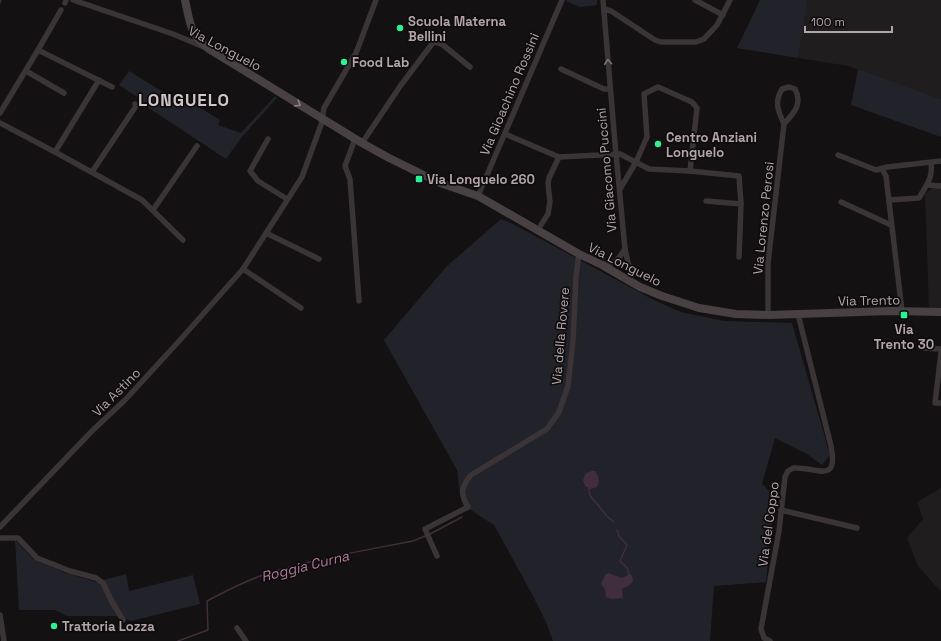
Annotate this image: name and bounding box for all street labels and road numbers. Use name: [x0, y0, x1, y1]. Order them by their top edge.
street label: Via Longuelo: [185, 22, 264, 75]
street label: Via Gioachino Rossini: [476, 30, 543, 158]
street label: Via Giacomo Puccini: [593, 107, 620, 233]
street label: Via Lorenzo Perosi: [749, 161, 778, 275]
street label: Via Longuelo: [585, 239, 664, 290]
street label: Via della Rovere: [548, 286, 573, 386]
street label: Via Trento: [838, 291, 900, 310]
street label: Via Astino: [88, 364, 144, 420]
street label: Via del Coppo: [754, 480, 783, 568]

